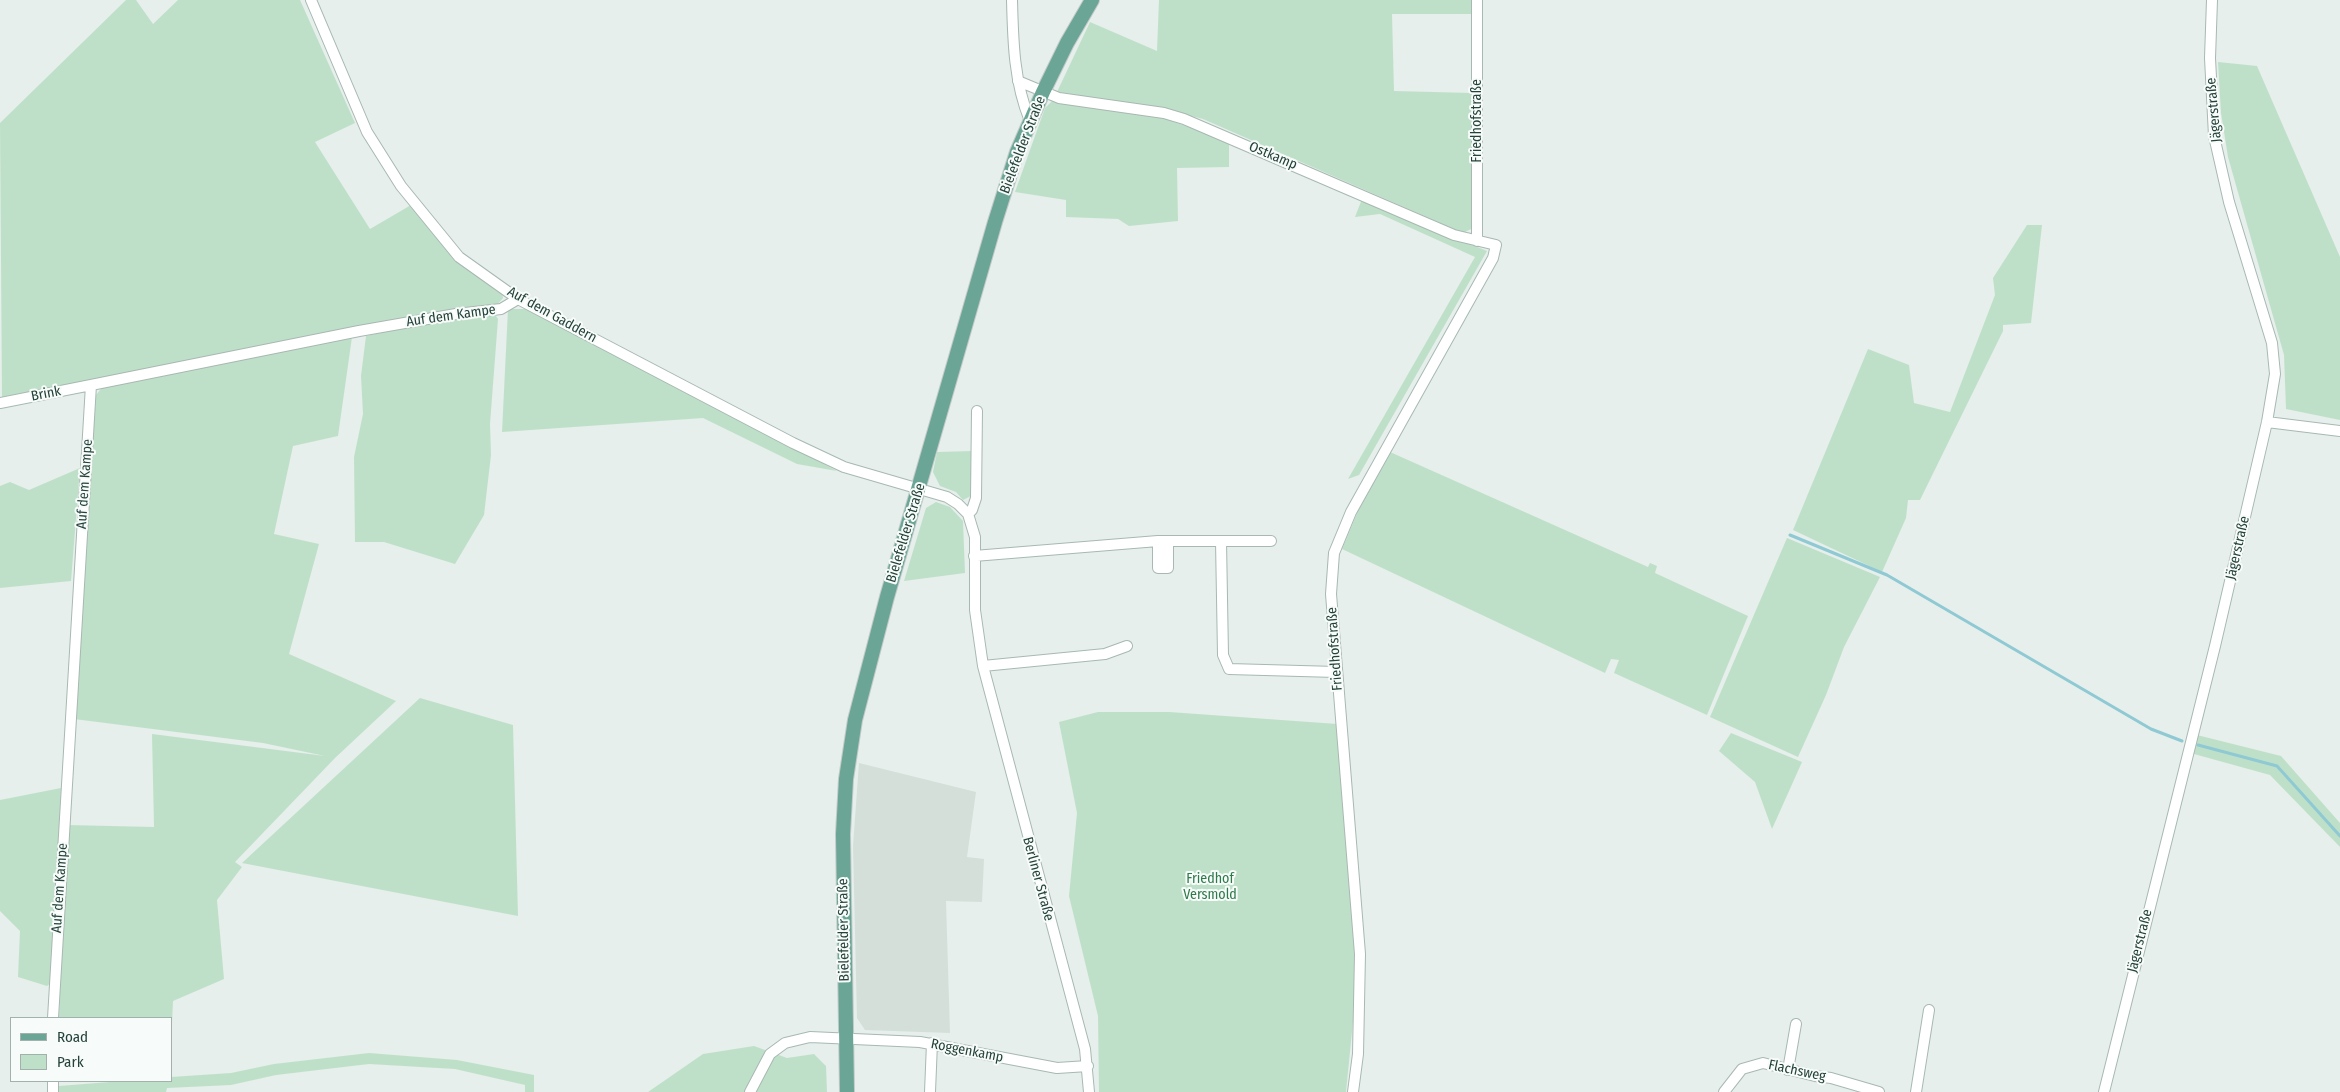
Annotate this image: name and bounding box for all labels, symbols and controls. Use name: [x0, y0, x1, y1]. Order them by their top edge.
street label: Jägerstraße: [2203, 77, 2225, 143]
street label: Friedhofstraße: [1469, 79, 1485, 163]
street label: Bielefelder Straße: [997, 94, 1049, 196]
street label: Ostkamp: [1246, 138, 1300, 174]
street label: Auf dem Gaddern: [504, 283, 600, 347]
street label: Auf dem Kampe: [405, 301, 497, 331]
street label: Brink: [30, 383, 62, 405]
street label: Auf dem Kampe: [73, 439, 97, 529]
street label: Bielefelder Straße: [883, 481, 929, 585]
street label: Jägerstraße: [2223, 515, 2253, 581]
street label: Friedhofstraße: [1324, 607, 1346, 691]
street label: Berliner Straße: [1019, 835, 1057, 923]
street label: Auf dem Kampe: [48, 843, 72, 933]
park label: Friedhof Versmold: [1183, 871, 1237, 904]
street label: Bielefelder Straße: [835, 878, 853, 982]
street label: Jägerstraße: [2124, 908, 2156, 974]
legend: [10, 1017, 172, 1082]
text: Road: [57, 1028, 88, 1046]
street label: Roggenkamp: [929, 1036, 1005, 1066]
text: Park: [57, 1053, 84, 1071]
street label: Flachsweg: [1767, 1057, 1827, 1085]

